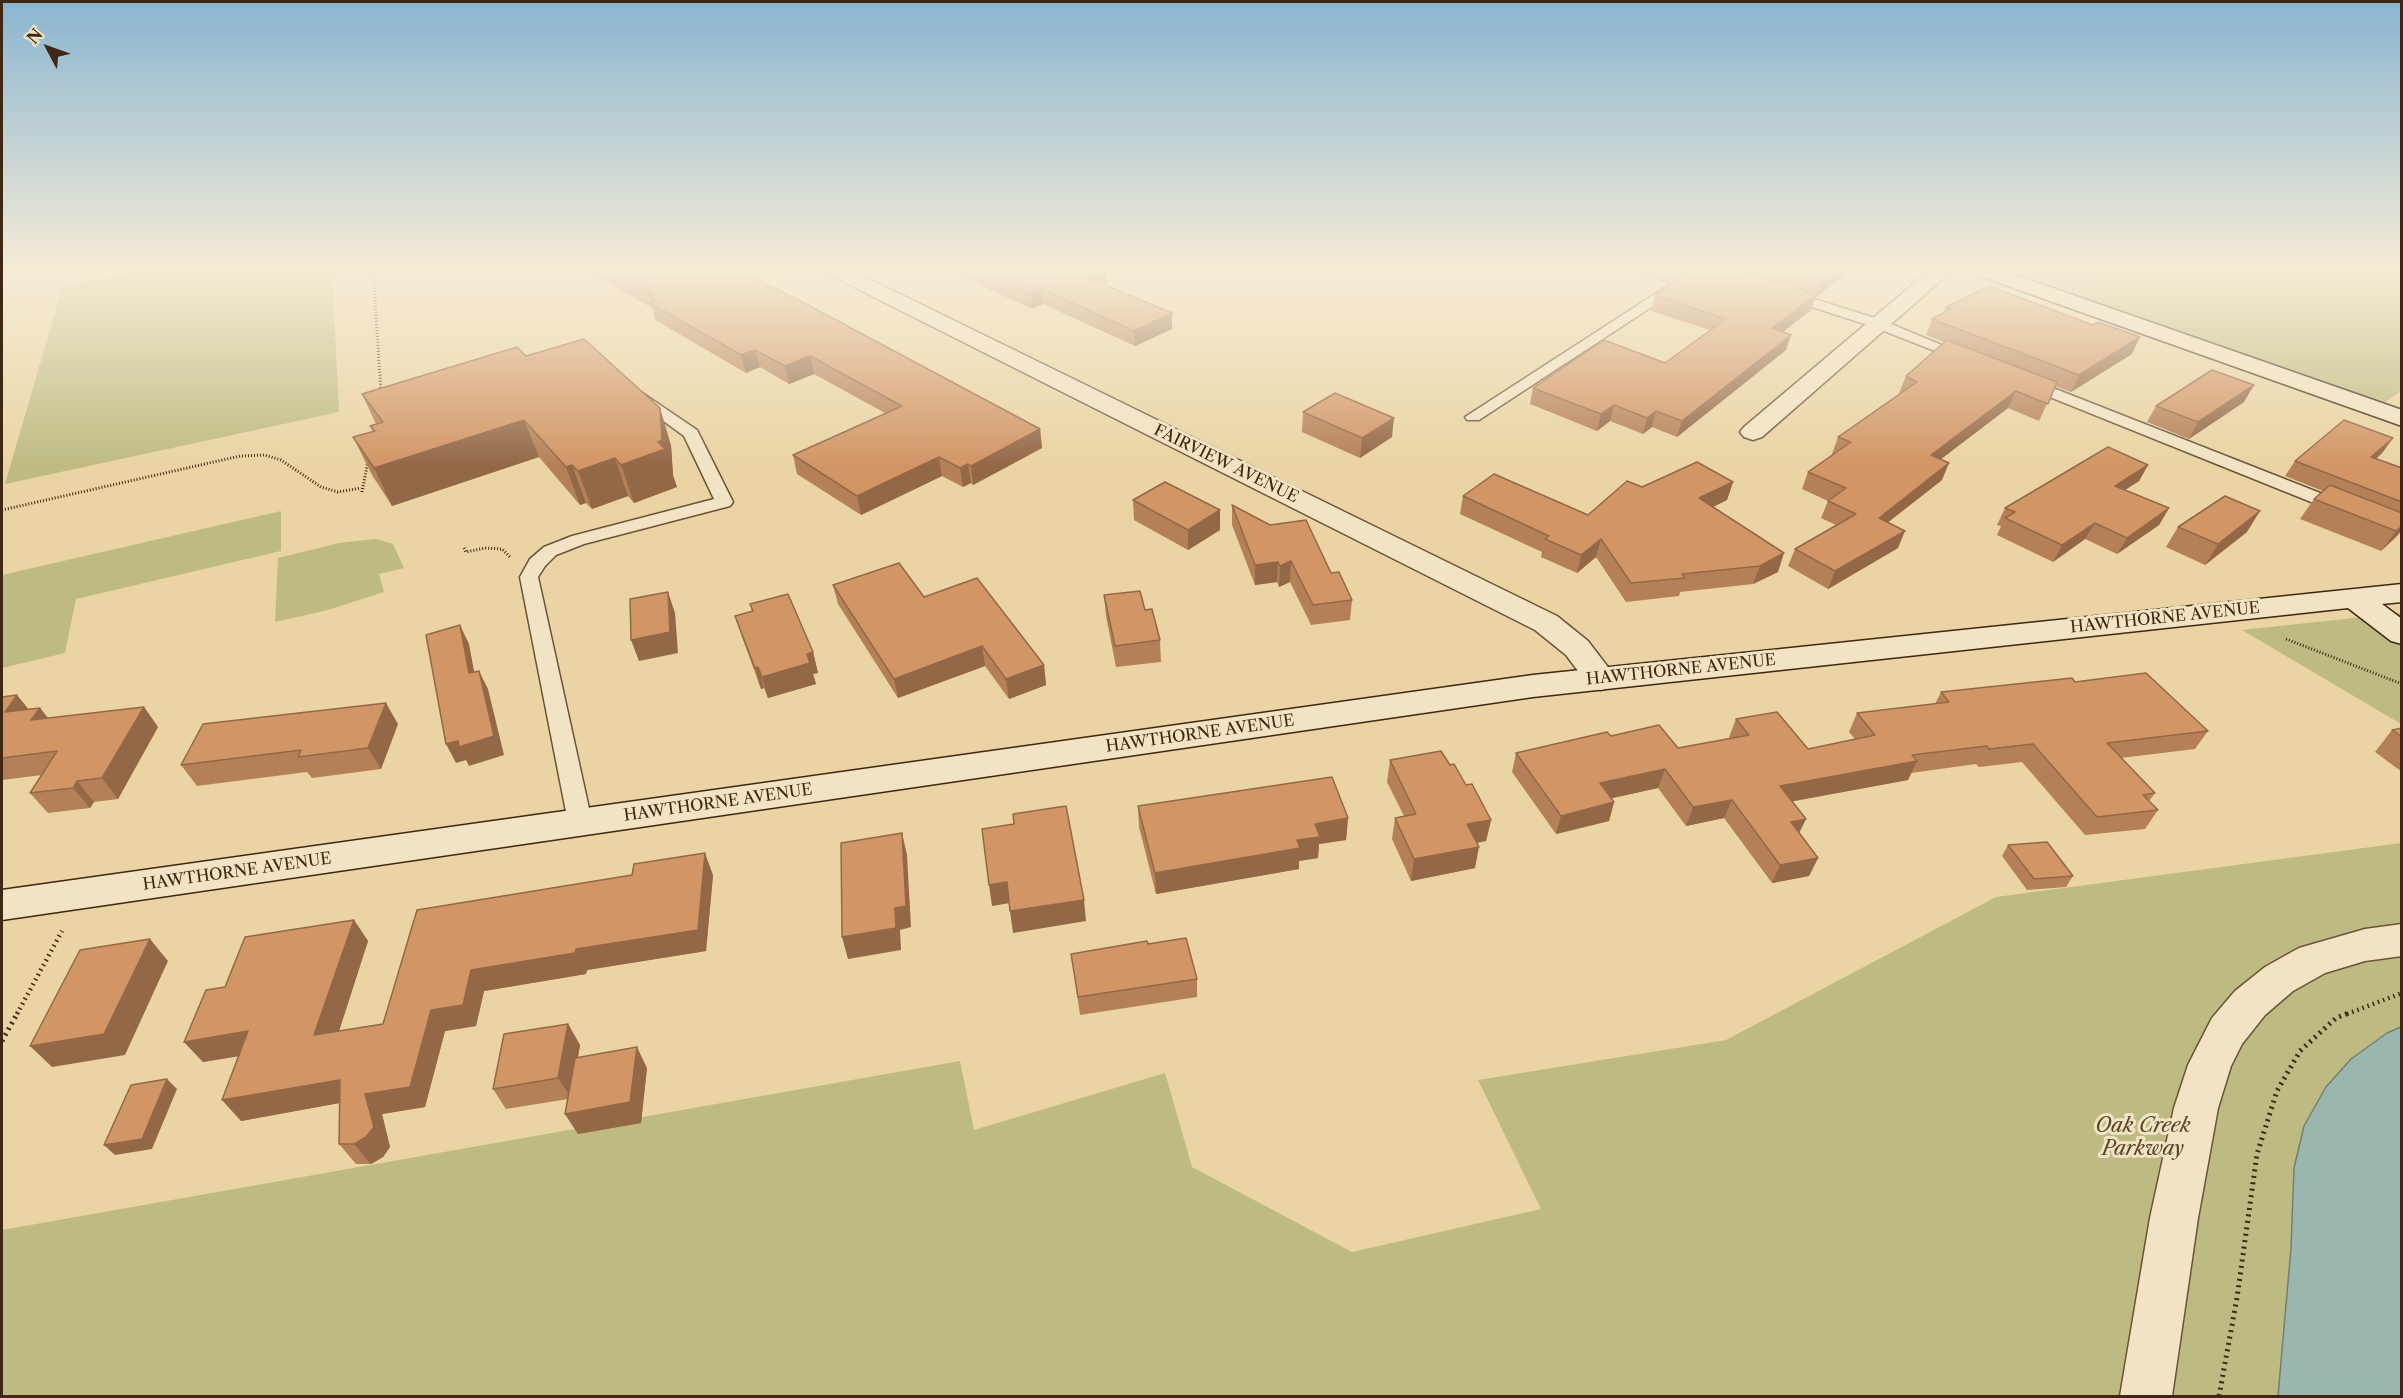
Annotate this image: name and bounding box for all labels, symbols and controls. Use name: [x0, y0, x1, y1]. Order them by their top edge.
north arrow: [18, 18, 78, 78]
text: N: [22, 24, 47, 48]
street label: FAIRVIEW AVENUE: [1151, 421, 1301, 507]
street label: HAWTHORNE AVENUE: [2069, 599, 2261, 637]
street label: HAWTHORNE AVENUE: [1585, 651, 1777, 689]
street label: HAWTHORNE AVENUE: [1104, 711, 1296, 757]
street label: HAWTHORNE AVENUE: [622, 780, 814, 826]
street label: HAWTHORNE AVENUE: [141, 849, 333, 895]
park label: Oak Creek Parkway: [2095, 1114, 2191, 1161]

